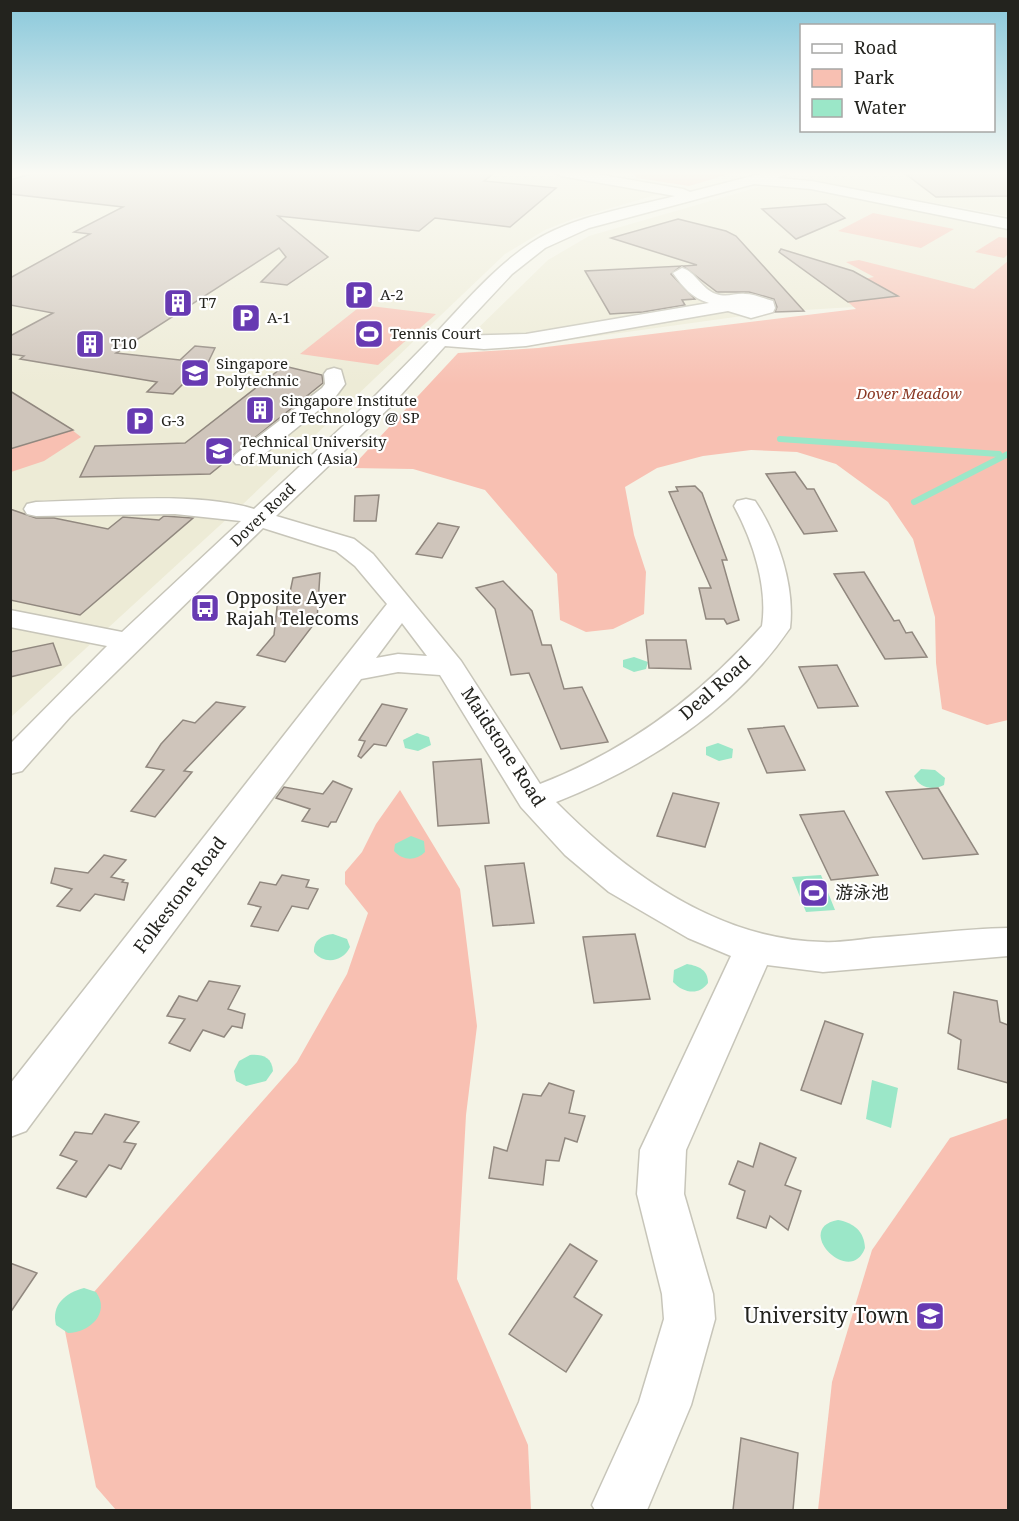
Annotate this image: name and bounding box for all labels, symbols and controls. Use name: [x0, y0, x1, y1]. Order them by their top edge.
legend: [800, 24, 995, 132]
text: Road: [854, 35, 897, 59]
text: Park: [854, 65, 894, 89]
text: Water: [854, 95, 907, 119]
parking icon: A-2: [343, 279, 375, 311]
place label: A-2: [380, 284, 404, 304]
building icon: T7: [162, 287, 194, 319]
place label: T7: [199, 292, 217, 312]
parking icon: A-1: [230, 302, 262, 334]
place label: A-1: [267, 307, 291, 327]
sports icon: Tennis Court: [353, 318, 385, 350]
place label: Tennis Court: [390, 323, 481, 343]
building icon: T10: [74, 328, 106, 360]
place label: T10: [111, 333, 137, 353]
place label: Singapore Polytechnic: [216, 353, 299, 390]
school or university icon: Singapore Polytechnic: [179, 357, 211, 389]
park label: Dover Meadow: [855, 383, 962, 403]
place label: Singapore Institute of Technology @ SP: [281, 390, 419, 427]
building icon: Singapore Institute of Technology @ SP: [244, 394, 276, 426]
parking icon: G-3: [124, 405, 156, 437]
place label: G-3: [161, 410, 185, 430]
place label: Technical University of Munich (Asia): [240, 431, 387, 468]
school or university icon: Technical University of Munich (Asia): [203, 435, 235, 467]
street label: Dover Road: [225, 478, 299, 550]
place label: Opposite Ayer Rajah Telecoms: [226, 585, 359, 630]
bus stop icon: Opposite Ayer Rajah Telecoms: [189, 592, 221, 624]
street label: Deal Road: [674, 650, 755, 725]
street label: Maidstone Road: [456, 682, 551, 811]
street label: Folkestone Road: [128, 831, 231, 957]
sports icon: 游泳池: [798, 877, 830, 909]
place label: 游泳池: [835, 880, 889, 904]
school or university icon: University Town: [914, 1300, 946, 1332]
place label: University Town: [744, 1301, 909, 1329]

